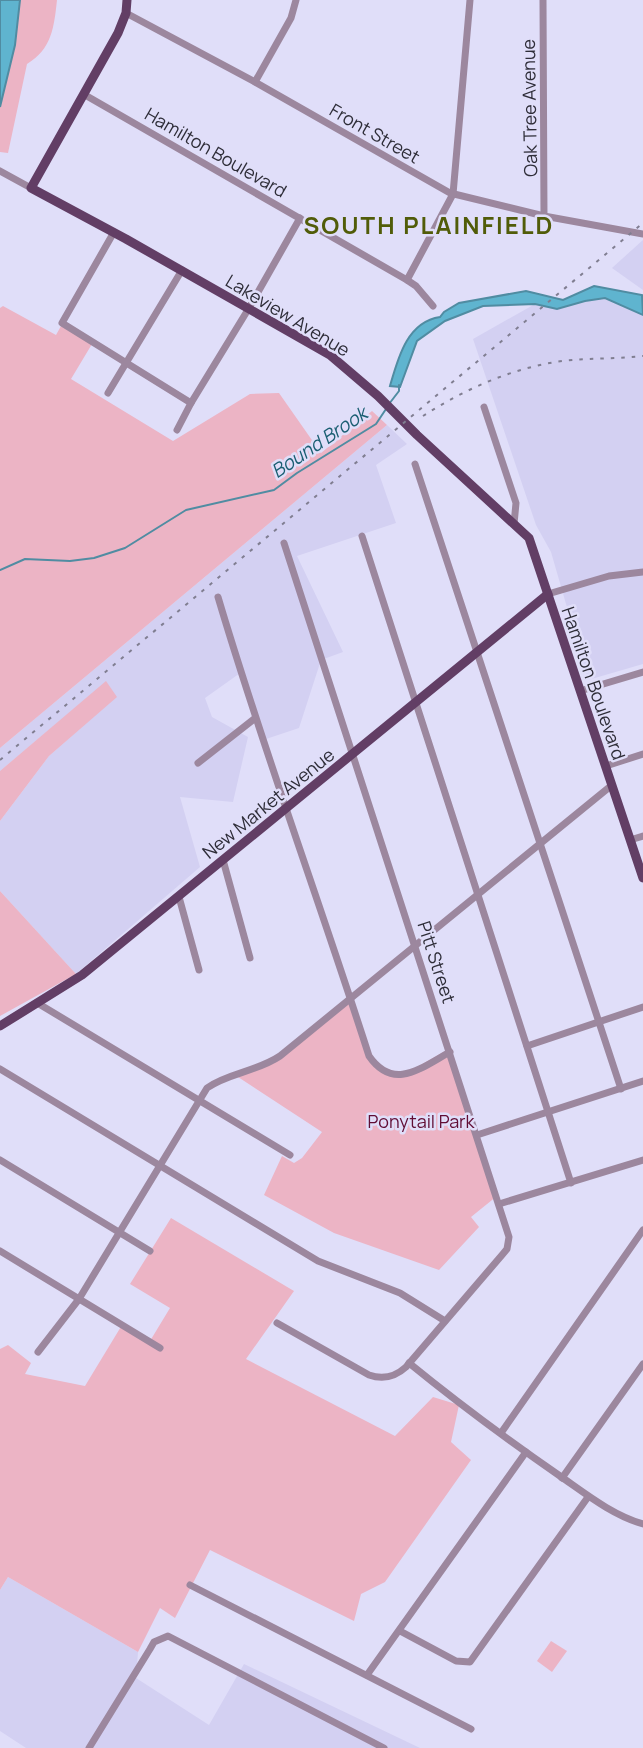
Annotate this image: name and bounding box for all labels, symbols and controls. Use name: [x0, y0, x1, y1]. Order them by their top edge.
street label: Oak Tree Avenue: [516, 39, 542, 177]
street label: Front Street: [326, 98, 424, 168]
street label: Hamilton Boulevard: [141, 102, 291, 202]
district label: SOUTH PLAINFIELD: [304, 208, 554, 241]
street label: Lakeview Avenue: [222, 268, 354, 362]
water label: Bound Brook: [266, 399, 374, 484]
street label: Hamilton Boulevard: [557, 603, 631, 763]
street label: New Market Avenue: [197, 742, 339, 864]
street label: Pitt Street: [412, 918, 462, 1006]
park label: Ponytail Park: [367, 1109, 476, 1133]

